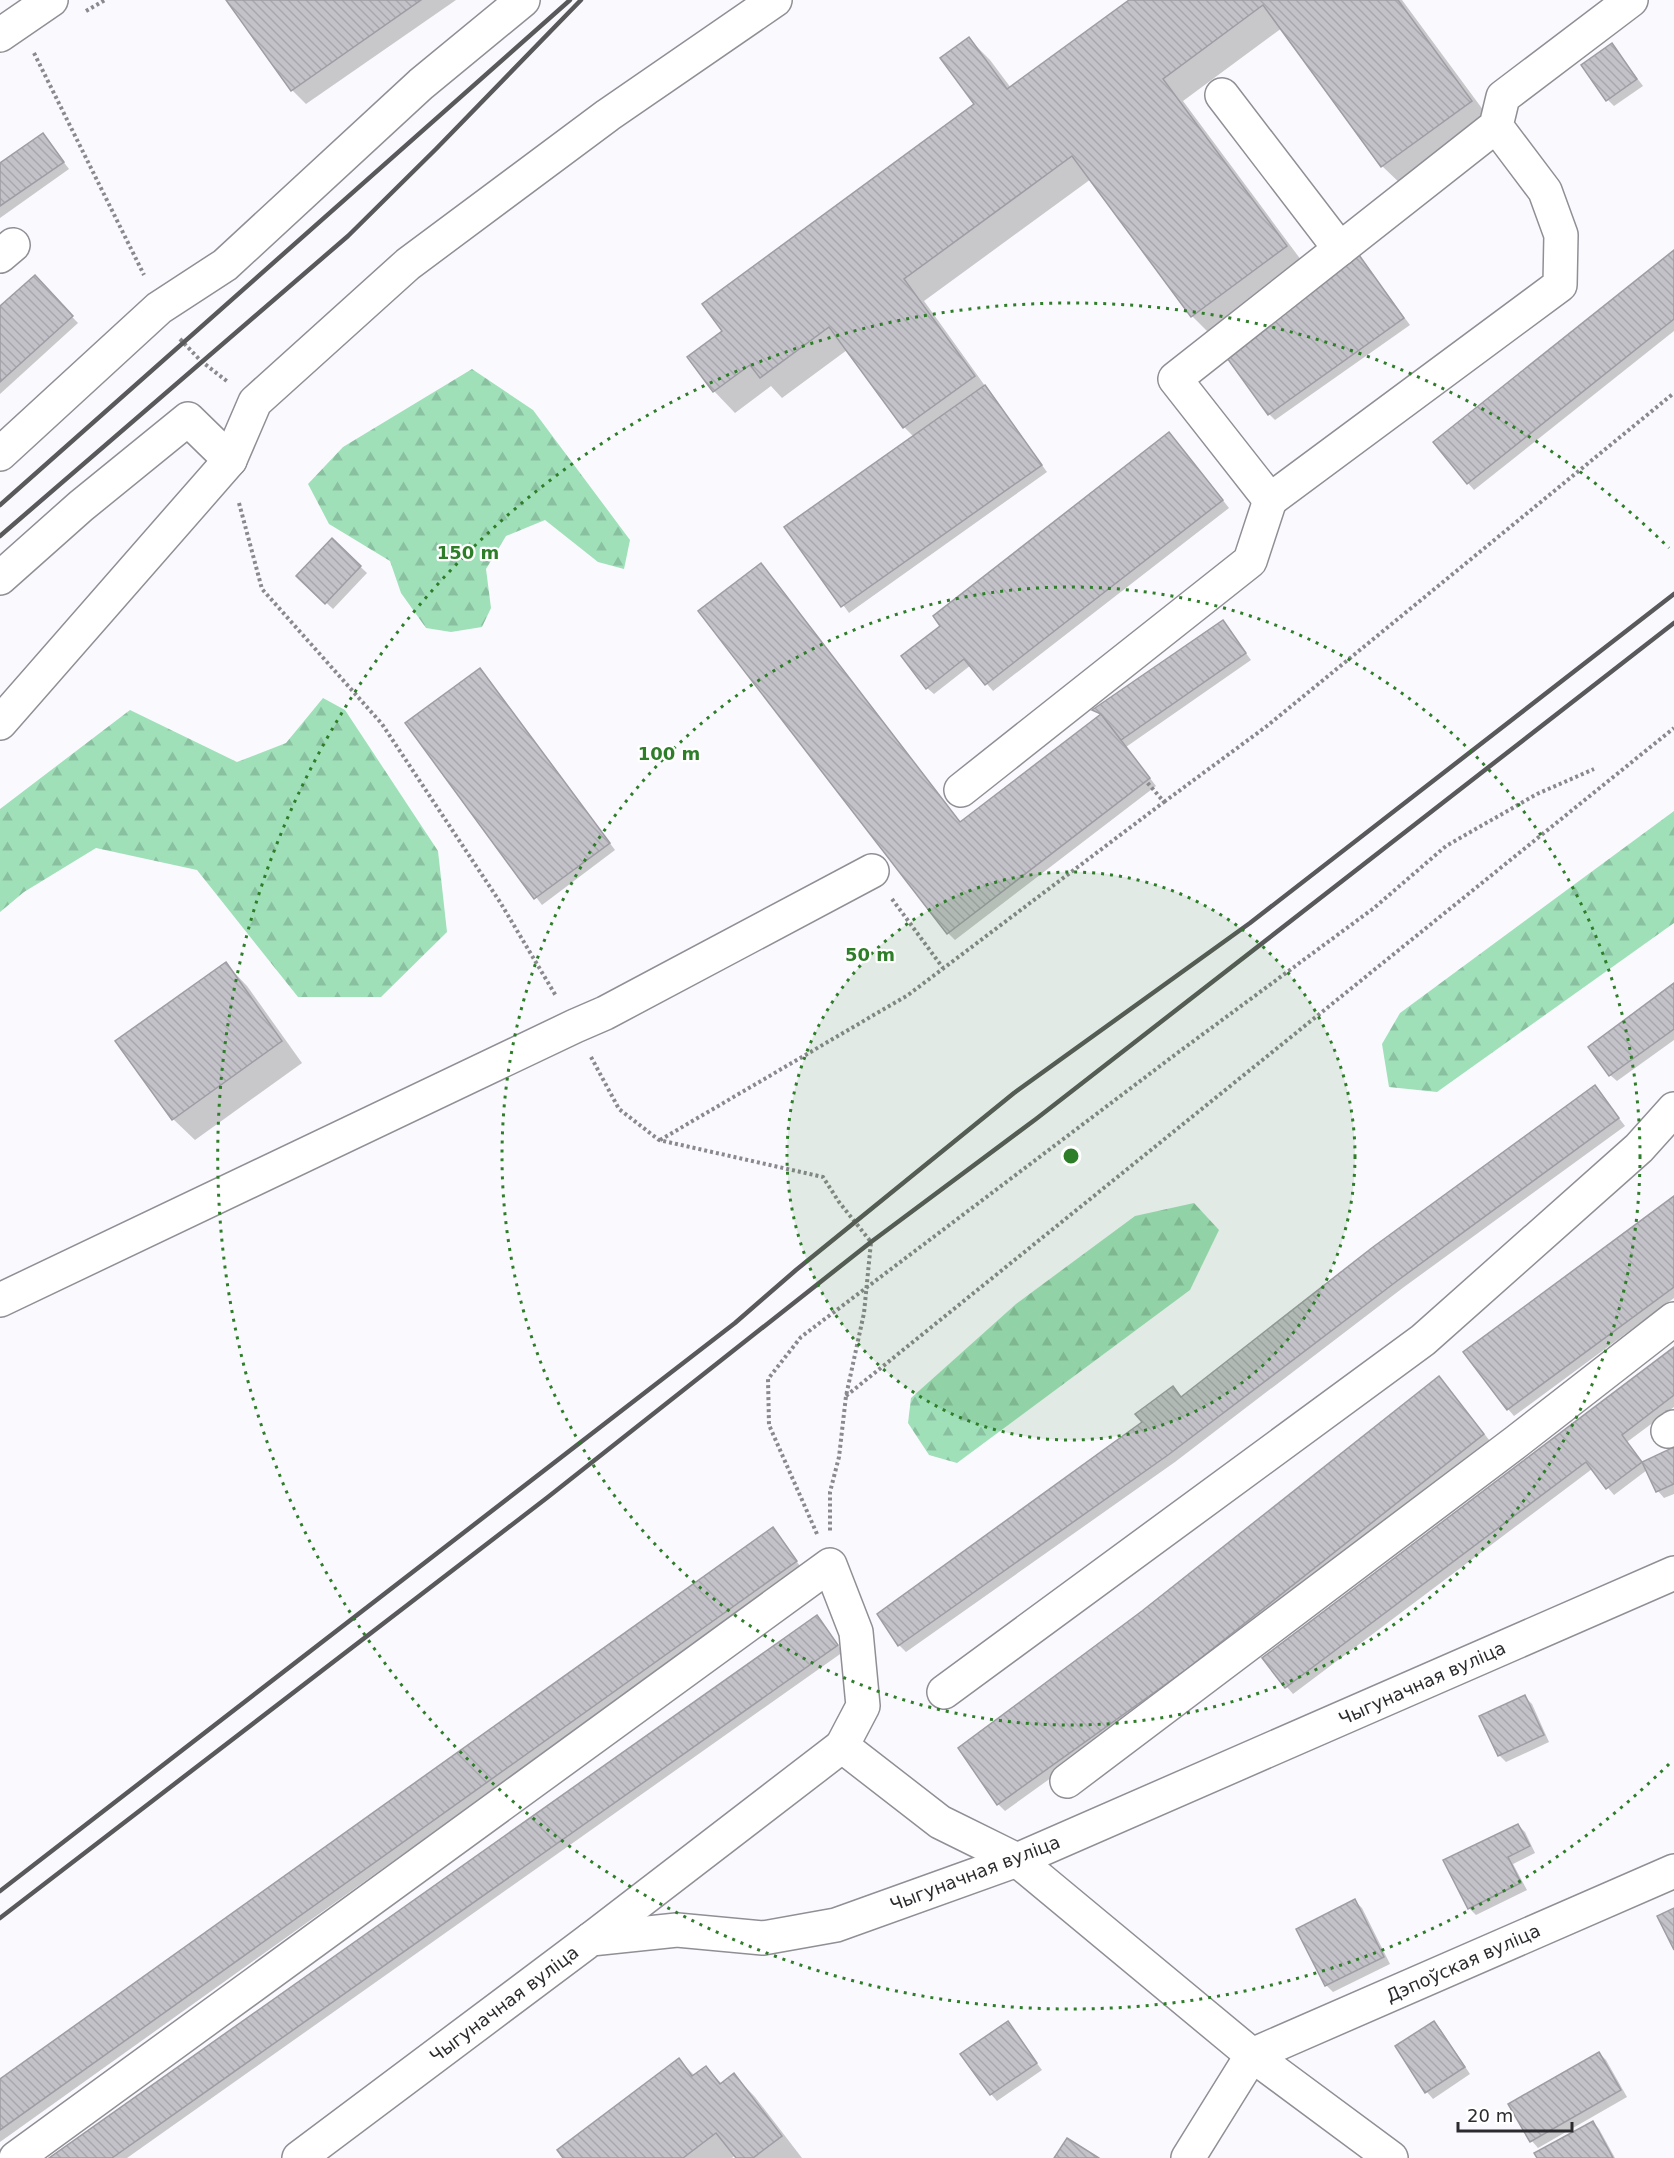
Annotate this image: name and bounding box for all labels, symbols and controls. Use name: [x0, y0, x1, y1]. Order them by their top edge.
text: 150 m: [437, 542, 499, 563]
text: 100 m: [638, 743, 700, 764]
text: 50 m: [845, 944, 895, 965]
centre of rings: [1061, 1146, 1081, 1166]
street label: Чыгуначная вуліца: [1335, 1637, 1509, 1729]
street label: Чыгуначная вуліца: [887, 1831, 1063, 1915]
street label: Дэпоўская вуліца: [1383, 1919, 1543, 2007]
street label: Чыгуначная вуліца: [426, 1941, 582, 2067]
scale bar: [1458, 2095, 1572, 2133]
text: 20 m: [1467, 2105, 1513, 2126]

